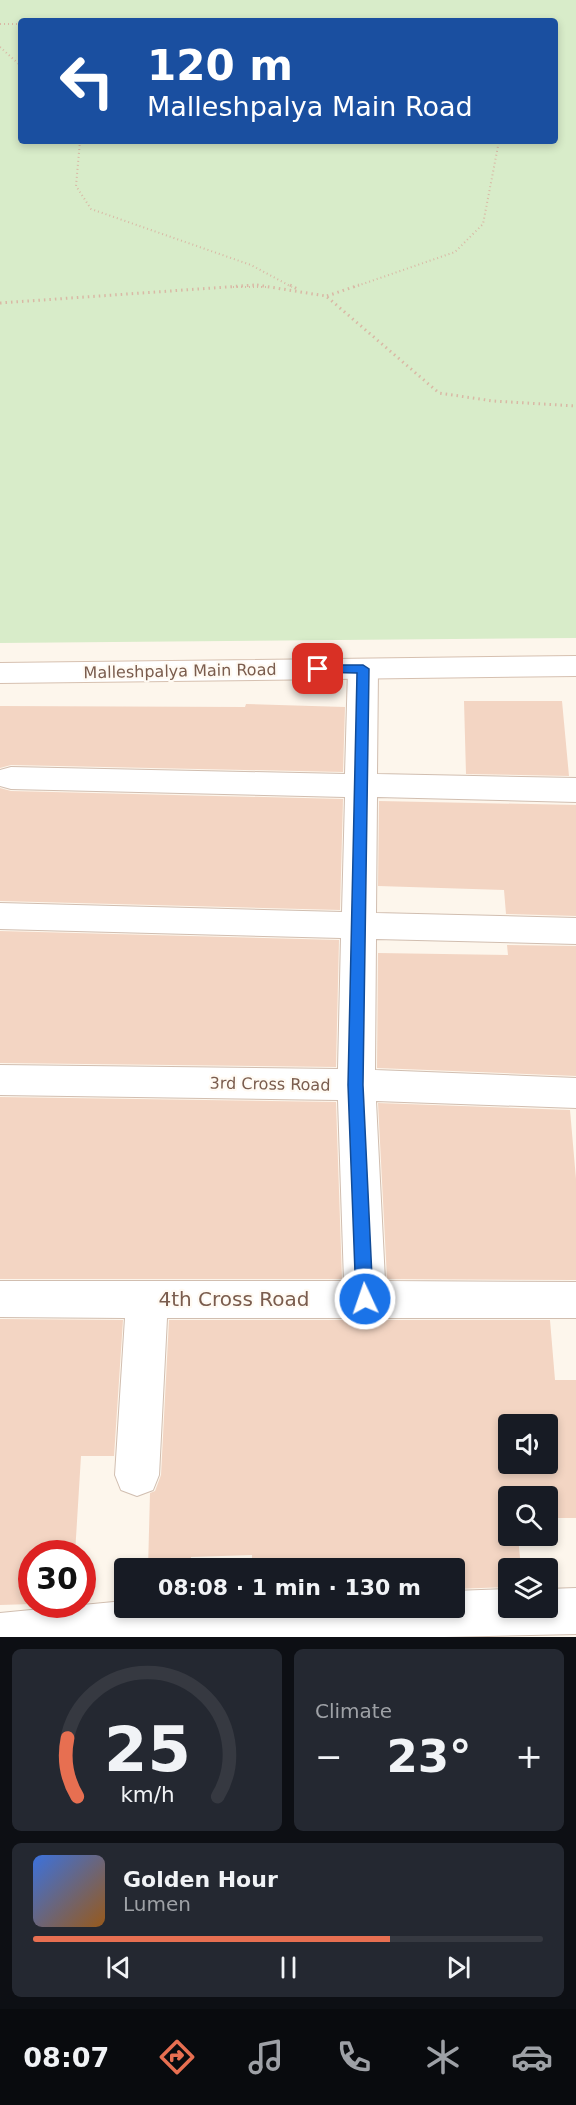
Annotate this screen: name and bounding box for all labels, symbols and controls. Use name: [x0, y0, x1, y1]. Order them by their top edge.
text: 120 m: [147, 41, 293, 90]
icon: left: [48, 42, 126, 120]
text: Malleshpalya Main Road: [147, 91, 473, 122]
pin: [292, 643, 343, 694]
icon: arrive: [301, 652, 334, 685]
street label: Malleshpalya Main Road: [83, 660, 277, 682]
street label: 3rd Cross Road: [209, 1073, 331, 1095]
position arrow: [333, 1267, 397, 1331]
street label: 4th Cross Road: [159, 1287, 309, 1311]
map controls: [498, 1414, 558, 1618]
button: sound: [498, 1414, 558, 1474]
button: search: [498, 1486, 558, 1546]
speed limit sign: 30: [18, 1540, 96, 1618]
button: layers: [498, 1558, 558, 1618]
text: 08:08 · 1 min · 130 m: [158, 1575, 421, 1600]
text: Climate: [315, 1699, 392, 1723]
text: 25: [104, 1713, 190, 1786]
text: 23°: [386, 1730, 472, 1783]
text: −: [315, 1737, 343, 1776]
text: +: [515, 1737, 543, 1776]
text: km/h: [120, 1782, 174, 1807]
text: Golden Hour: [123, 1867, 278, 1892]
text: Lumen: [123, 1892, 191, 1916]
icon: previous: [102, 1951, 135, 1984]
icon: pause: [272, 1951, 305, 1984]
icon: next: [442, 1951, 475, 1984]
icon: directions: [156, 2036, 198, 2078]
icon: music: [245, 2036, 287, 2078]
icon: phone: [333, 2036, 375, 2078]
icon: climate: [422, 2036, 464, 2078]
icon: car: [511, 2036, 553, 2078]
text: 08:07: [23, 2042, 109, 2073]

